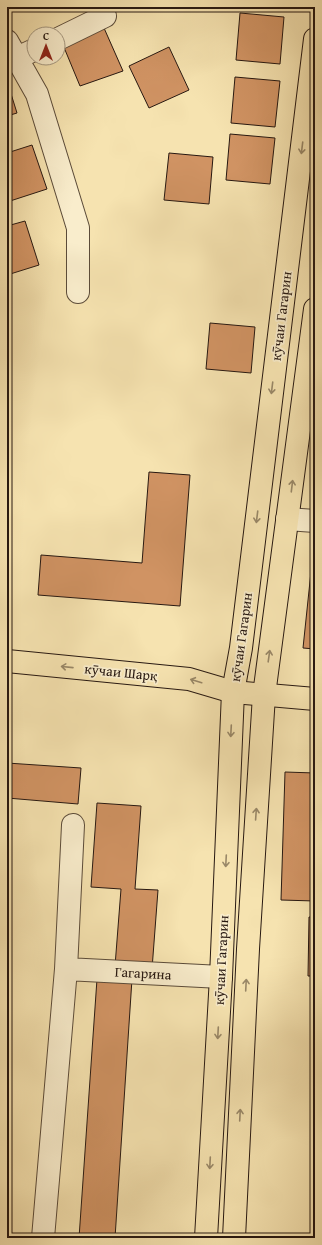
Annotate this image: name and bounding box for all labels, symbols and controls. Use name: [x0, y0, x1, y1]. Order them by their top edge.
north arrow: [26, 26, 66, 66]
text: С: [43, 28, 49, 44]
one-way arrow: [298, 141, 306, 154]
street label: кӯчаи Гагарин: [266, 270, 296, 362]
one-way arrow: [269, 381, 276, 394]
one-way arrow: [288, 480, 296, 493]
one-way arrow: [253, 510, 261, 523]
street label: кӯчаи Гагарин: [225, 591, 257, 683]
one-way arrow: [265, 650, 273, 663]
street label: кӯчаи Шарқ: [83, 658, 159, 686]
one-way arrow: [61, 663, 74, 671]
one-way arrow: [190, 677, 203, 684]
one-way arrow: [228, 724, 235, 737]
one-way arrow: [253, 808, 260, 821]
one-way arrow: [222, 854, 229, 867]
street label: кӯчаи Гагарин: [209, 914, 233, 1006]
street label: Гагарина: [114, 962, 172, 984]
one-way arrow: [243, 979, 250, 992]
one-way arrow: [214, 1026, 221, 1039]
one-way arrow: [236, 1109, 244, 1122]
one-way arrow: [207, 1156, 214, 1169]

